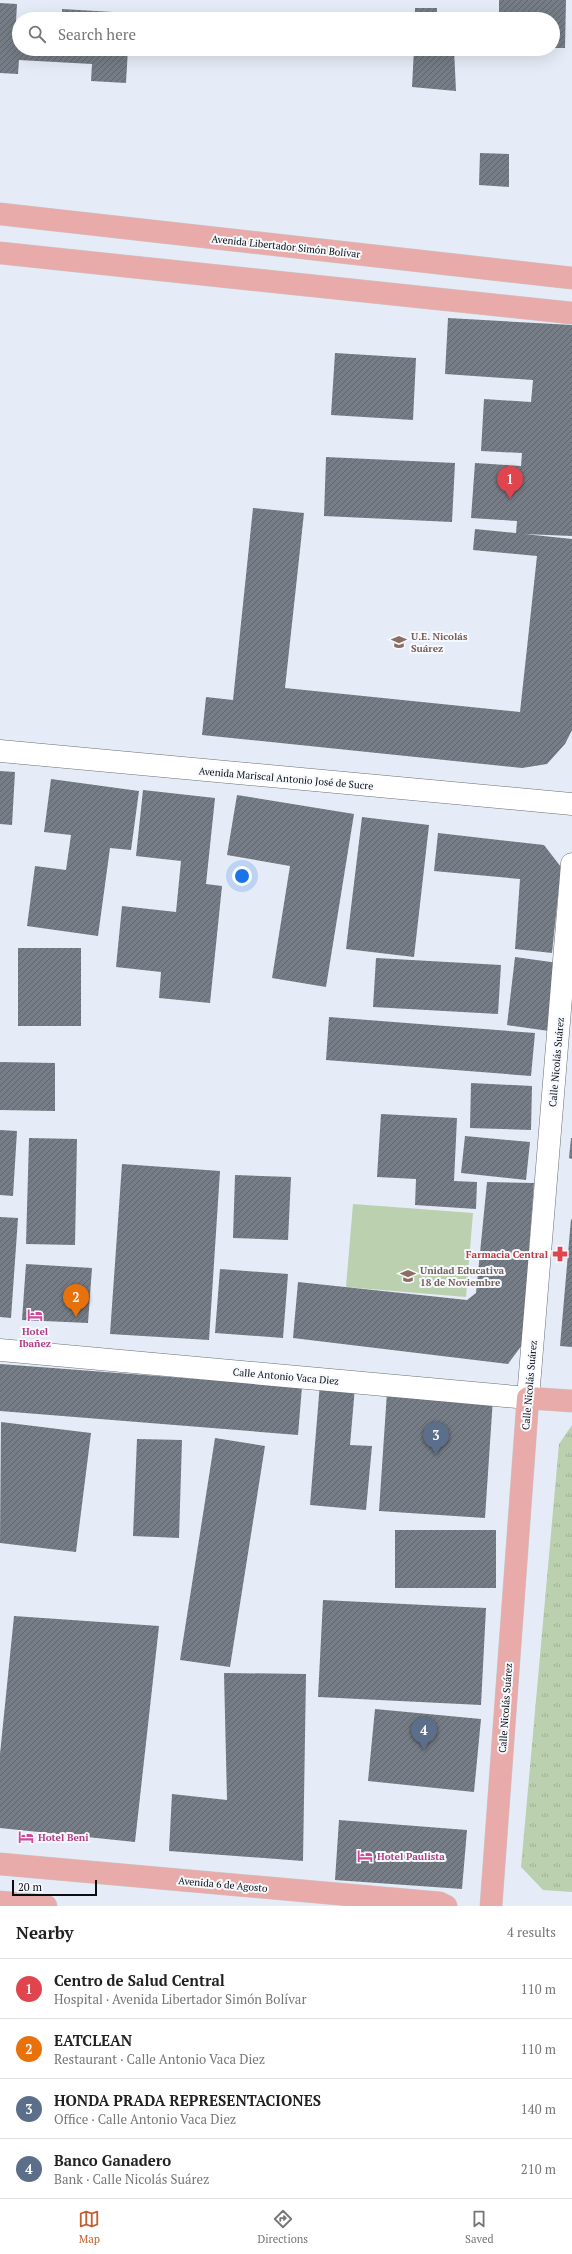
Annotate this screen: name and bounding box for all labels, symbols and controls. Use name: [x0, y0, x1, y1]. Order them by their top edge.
search box: [12, 12, 560, 56]
icon: search: [26, 23, 48, 45]
text: Search here: [58, 24, 136, 44]
street label: Avenida Libertador Simón Bolívar: [211, 232, 361, 261]
pin: 1: [497, 466, 523, 499]
place label: U.E. Nicolás Suárez: [411, 630, 468, 655]
school or university icon: U.E. Nicolás Suárez: [390, 633, 408, 651]
street label: Avenida Mariscal Antonio José de Sucre: [198, 764, 374, 793]
your location: [232, 866, 252, 886]
street label: Calle Nicolás Suárez: [546, 1017, 567, 1107]
pharmacy icon: Farmacia Central: [551, 1245, 569, 1263]
place label: Farmacia Central: [466, 1248, 549, 1261]
place label: Unidad Educativa 18 de Noviembre: [420, 1264, 505, 1289]
school or university icon: Unidad Educativa 18 de Noviembre: [399, 1267, 417, 1285]
pin: 2: [63, 1284, 89, 1317]
hotel icon: Hotel Ibañez: [26, 1306, 44, 1324]
place label: Hotel Ibañez: [19, 1325, 51, 1350]
street label: Calle Nicolás Suárez: [519, 1340, 540, 1430]
street label: Calle Antonio Vaca Diez: [232, 1365, 340, 1388]
pin: 3: [423, 1422, 449, 1455]
street label: Calle Nicolás Suárez: [496, 1663, 515, 1753]
pin: 4: [411, 1717, 437, 1750]
hotel icon: Hotel Beni: [17, 1828, 35, 1846]
place label: Hotel Beni: [38, 1831, 89, 1844]
hotel icon: Hotel Paulista: [356, 1847, 374, 1865]
place label: Hotel Paulista: [377, 1850, 445, 1863]
street label: Avenida 6 de Agosto: [178, 1874, 269, 1895]
scale bar: [12, 1878, 97, 1897]
text: 20 m: [18, 1880, 42, 1894]
text: Nearby: [16, 1921, 74, 1944]
text: 4 results: [507, 1923, 556, 1941]
text: Centro de Salud Central: [54, 1970, 225, 1990]
text: 1: [25, 1980, 33, 1998]
text: 110 m: [521, 1980, 556, 1998]
text: Hospital · Avenida Libertador Simón Bolívar: [54, 1990, 306, 2008]
text: EATCLEAN: [54, 2030, 132, 2050]
text: 2: [25, 2040, 33, 2058]
text: 110 m: [521, 2040, 556, 2058]
text: Restaurant · Calle Antonio Vaca Diez: [54, 2050, 265, 2068]
text: HONDA PRADA REPRESENTACIONES: [54, 2090, 321, 2110]
text: 3: [25, 2100, 33, 2118]
text: 140 m: [521, 2100, 556, 2118]
text: Office · Calle Antonio Vaca Diez: [54, 2110, 236, 2128]
text: Banco Ganadero: [54, 2150, 171, 2170]
text: 4: [25, 2160, 33, 2178]
text: 210 m: [521, 2160, 556, 2178]
text: Bank · Calle Nicolás Suárez: [54, 2170, 209, 2188]
tab: Map: [78, 2208, 100, 2246]
tab: Directions: [257, 2208, 308, 2246]
tab: Saved: [465, 2208, 494, 2246]

